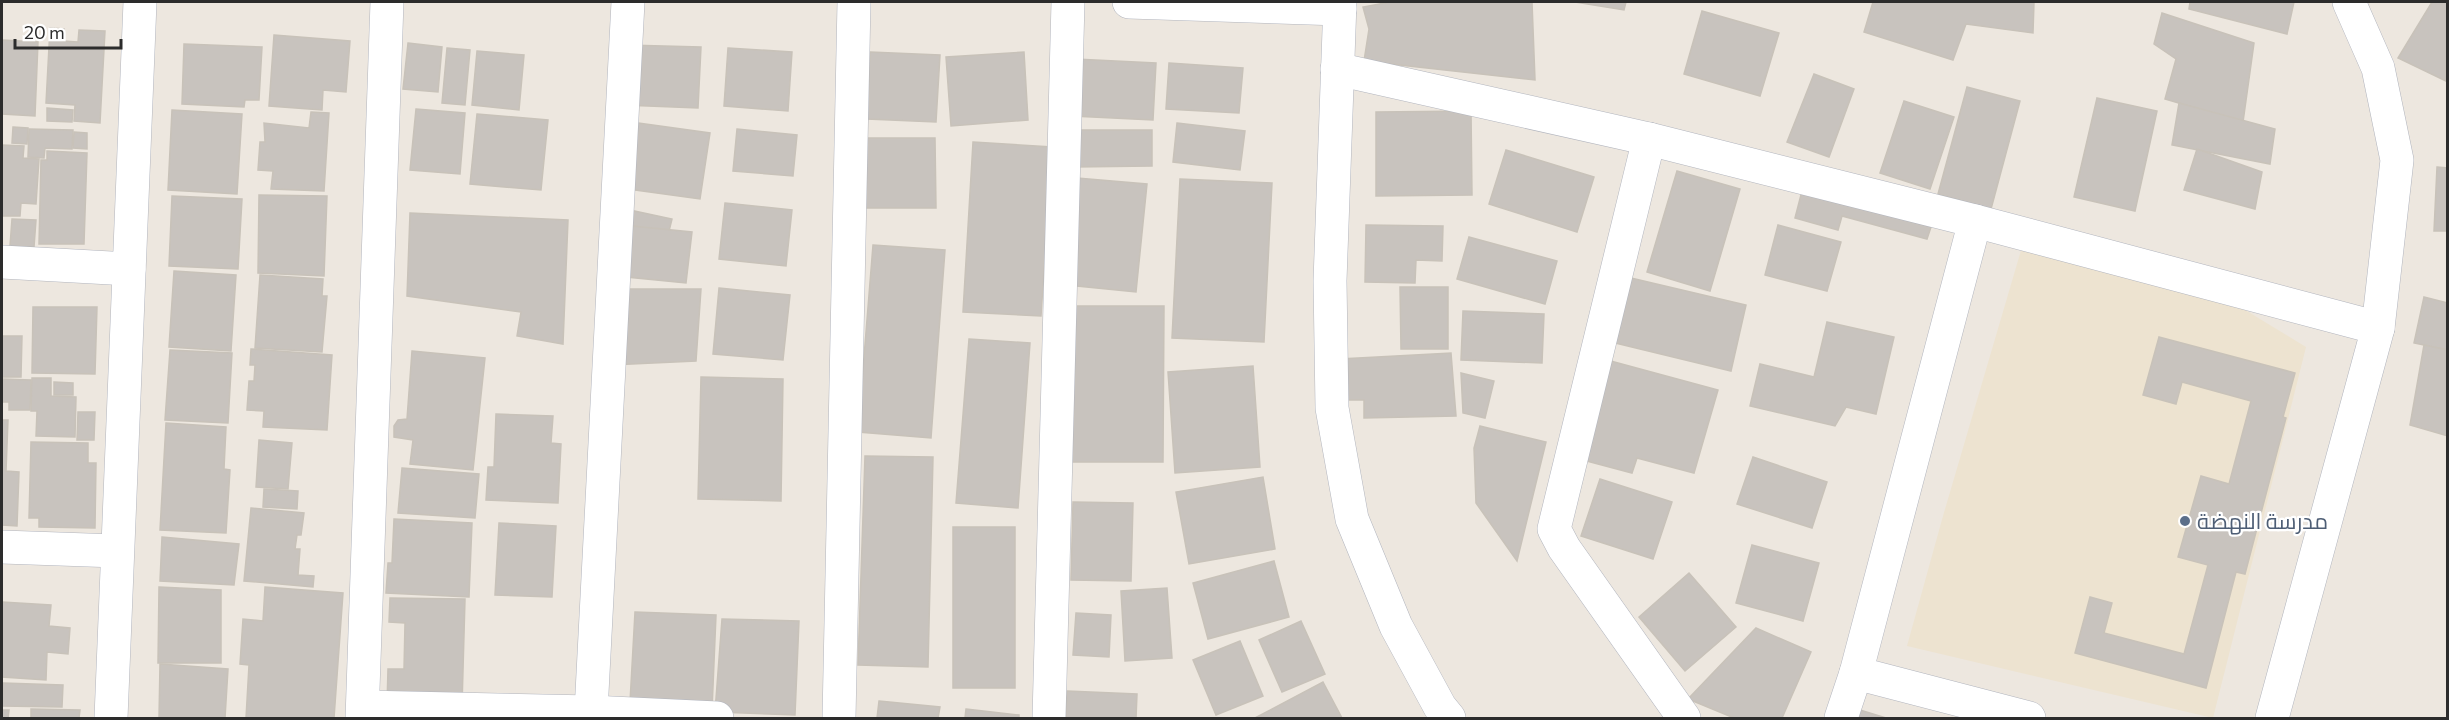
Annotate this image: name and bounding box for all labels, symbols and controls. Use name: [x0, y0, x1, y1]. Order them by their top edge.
scale bar: [15, 12, 122, 50]
text: 20 m: [24, 21, 65, 43]
place label: مدرسة النهضة: [2197, 507, 2328, 535]
marker: مدرسة النهضة: [2178, 514, 2192, 528]

